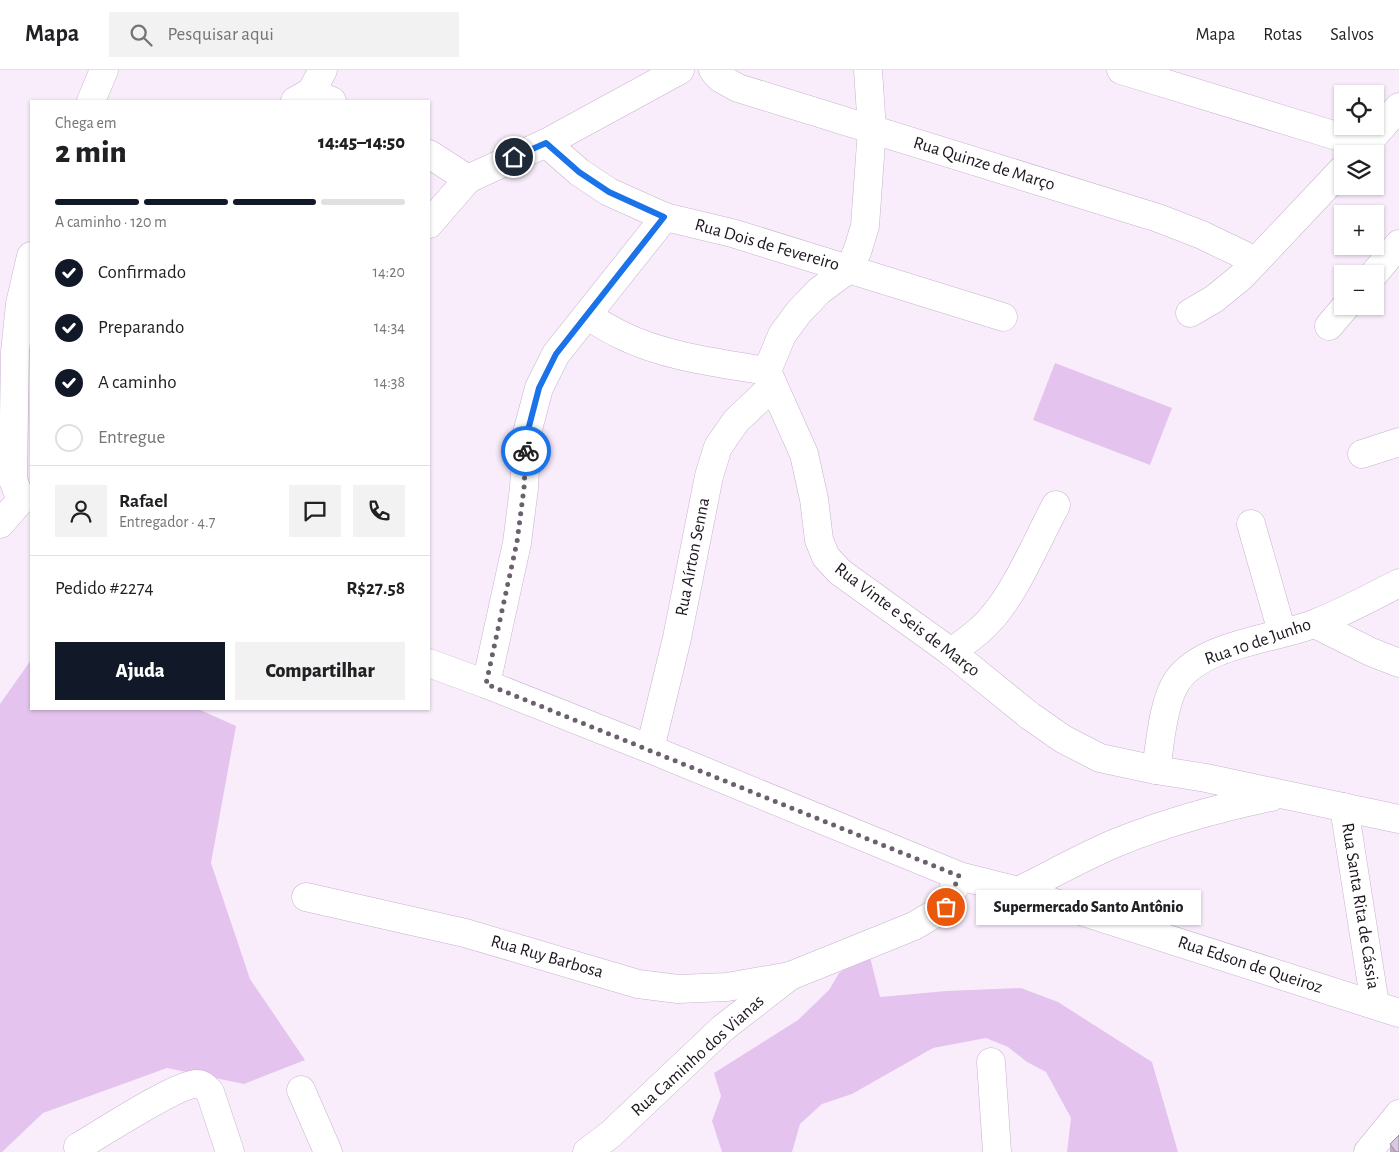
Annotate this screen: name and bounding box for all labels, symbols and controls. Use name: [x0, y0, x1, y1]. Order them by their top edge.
search box: [109, 12, 459, 57]
icon: search: [127, 21, 155, 49]
text: Mapa: [25, 22, 79, 46]
text: Pesquisar aqui: [167, 25, 274, 44]
text: Mapa: [1196, 26, 1235, 44]
text: Rotas: [1263, 26, 1302, 44]
text: Salvos: [1330, 26, 1374, 44]
map controls: [1334, 85, 1384, 315]
button: locate: [1334, 85, 1384, 135]
text: Chega em: [55, 115, 117, 131]
text: 14:45–14:50: [318, 133, 405, 152]
street label: Rua Quinze de Março: [911, 134, 1057, 194]
text: 2 min: [55, 136, 127, 168]
pin: [493, 136, 535, 178]
icon: home: [500, 143, 528, 171]
button: layers: [1334, 145, 1384, 195]
button: +: [1334, 205, 1384, 255]
text: A caminho · 120 m: [55, 214, 167, 230]
street label: Rua Dois de Fevereiro: [693, 216, 841, 274]
icon: check: [55, 259, 83, 287]
text: Confirmado: [98, 263, 186, 282]
text: 14:20: [372, 264, 405, 280]
button: −: [1334, 265, 1384, 315]
icon: check: [55, 314, 83, 342]
text: Preparando: [98, 318, 184, 337]
text: 14:34: [374, 319, 405, 335]
icon: check: [55, 369, 83, 397]
text: A caminho: [98, 373, 177, 392]
text: 14:38: [374, 374, 405, 390]
courier: [501, 426, 551, 476]
text: Entregue: [98, 428, 165, 447]
icon: bike: [512, 437, 540, 465]
button: person: [55, 485, 107, 537]
button: chat: [289, 485, 341, 537]
button: phone: [353, 485, 405, 537]
text: Rafael: [119, 492, 168, 511]
street label: Rua Aírton Senna: [673, 496, 713, 618]
text: Entregador · 4.7: [119, 514, 215, 530]
street label: Rua Vinte e Seis de Março: [831, 560, 983, 680]
text: Pedido #2274: [55, 579, 154, 598]
text: R$27.58: [346, 579, 405, 598]
street label: Rua 10 de Junho: [1202, 615, 1314, 669]
button: Ajuda: [55, 642, 225, 700]
button: Compartilhar: [235, 642, 405, 700]
street label: Rua Santa Rita de Cássia: [1338, 821, 1382, 991]
pin: [925, 886, 967, 928]
callout: Supermercado Santo Antônio: [976, 890, 1201, 924]
icon: bag: [932, 893, 960, 921]
text: Supermercado Santo Antônio: [994, 899, 1183, 915]
street label: Rua Ruy Barbosa: [489, 932, 605, 982]
street label: Rua Edson de Queiroz: [1175, 933, 1325, 997]
street label: Rua Caminho dos Vianas: [628, 992, 768, 1120]

